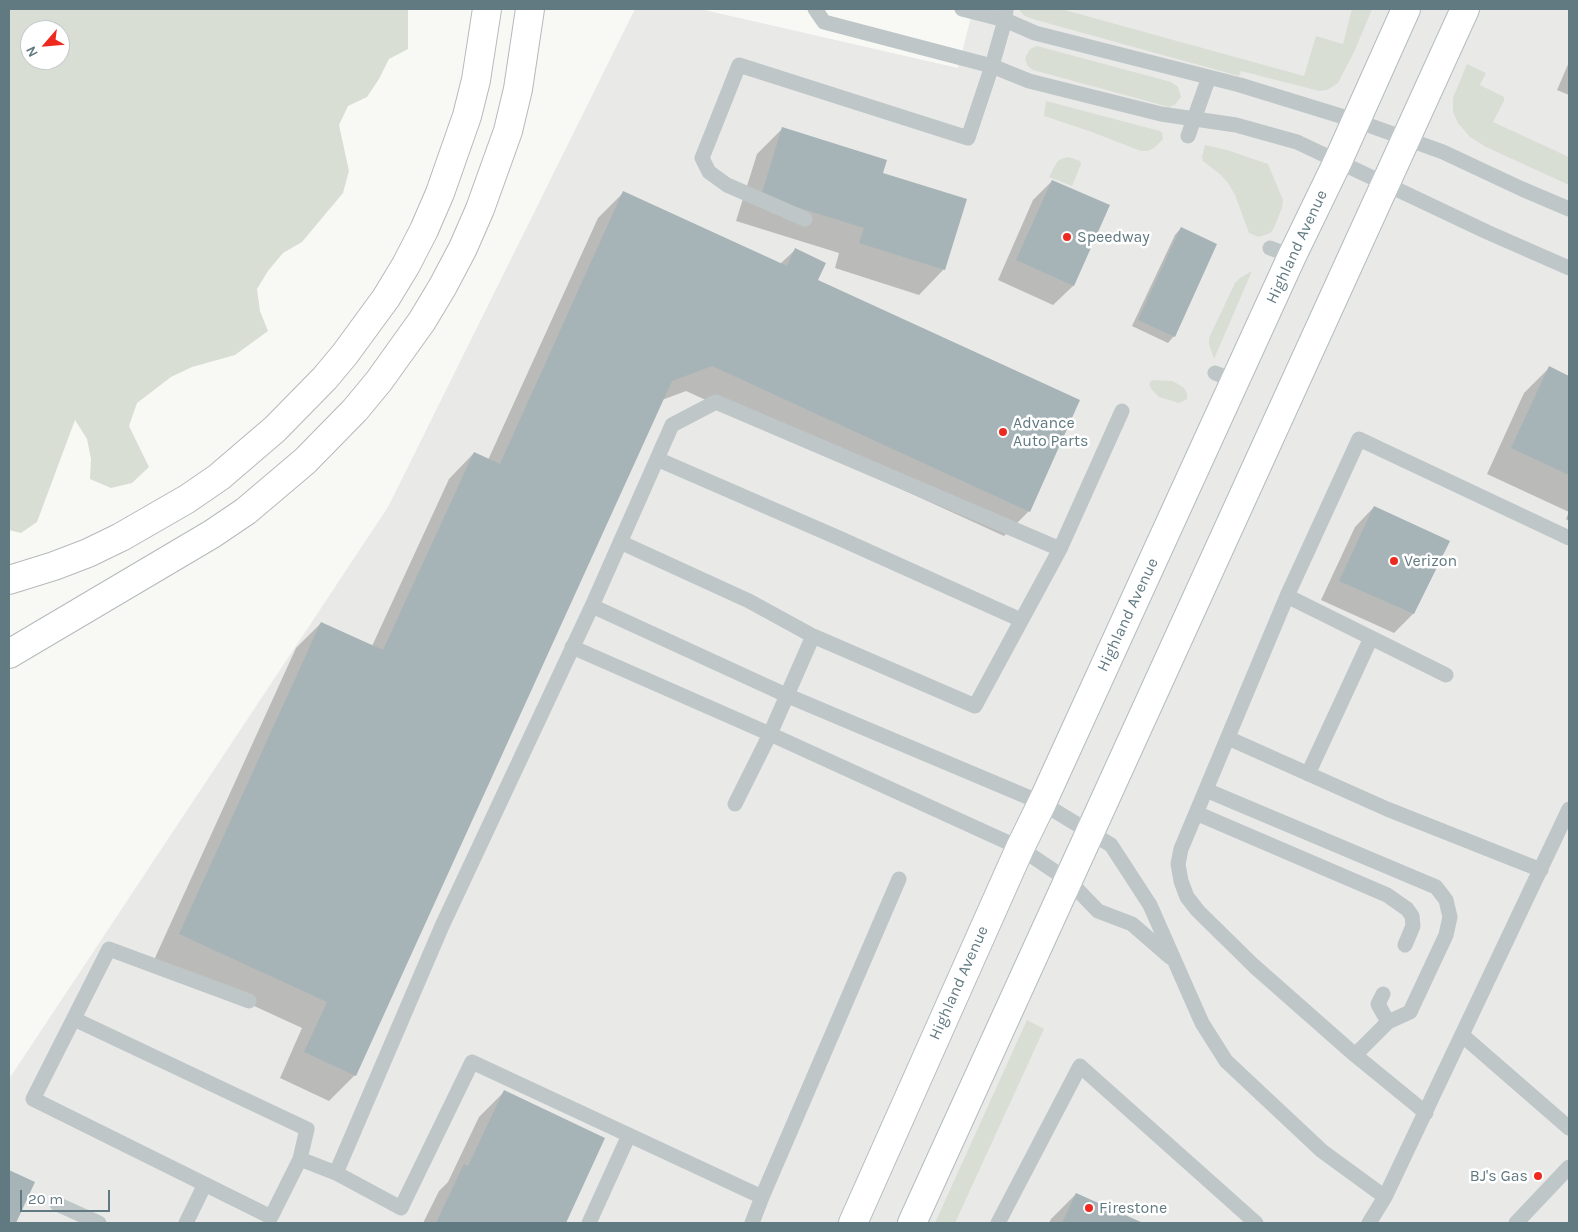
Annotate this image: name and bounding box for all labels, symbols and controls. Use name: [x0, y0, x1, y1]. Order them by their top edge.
north arrow: [20, 20, 70, 70]
text: N: [22, 43, 42, 60]
street label: Highland Avenue: [1262, 187, 1332, 307]
place label: Speedway: [1077, 227, 1150, 247]
marker: Speedway: [1061, 231, 1073, 243]
place label: Advance Auto Parts: [1013, 413, 1088, 451]
marker: Advance Auto Parts: [997, 426, 1009, 438]
place label: Verizon: [1404, 551, 1457, 571]
street label: Highland Avenue: [1093, 555, 1163, 675]
marker: Verizon: [1388, 555, 1400, 567]
street label: Highland Avenue: [925, 923, 993, 1043]
place label: BJ's Gas: [1470, 1166, 1528, 1186]
marker: BJ's Gas: [1532, 1170, 1544, 1182]
scale bar: [22, 1180, 112, 1212]
text: 20 m: [28, 1190, 63, 1208]
place label: Firestone: [1099, 1198, 1167, 1218]
marker: Firestone: [1083, 1202, 1095, 1214]

